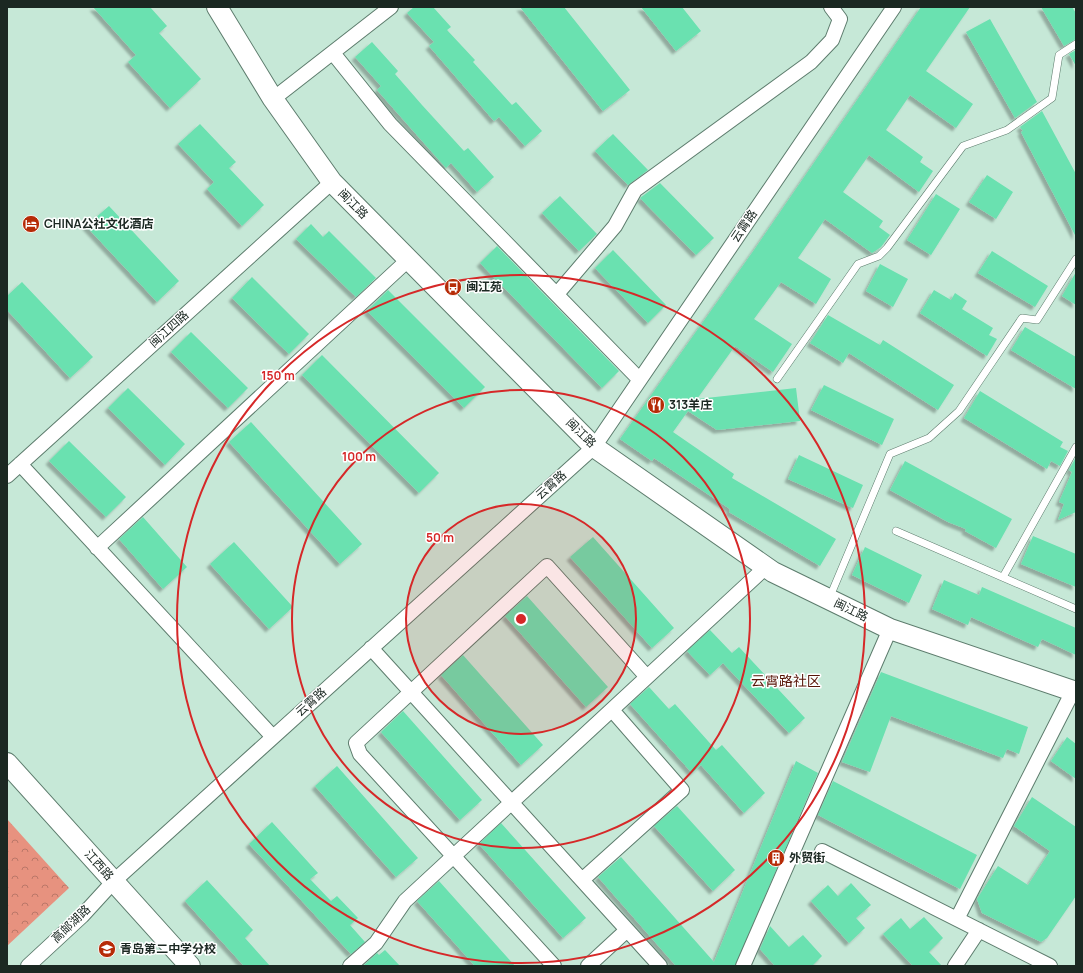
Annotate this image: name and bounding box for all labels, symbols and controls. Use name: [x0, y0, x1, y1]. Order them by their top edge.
street label: 闽江路: [335, 185, 372, 222]
street label: 云霄路: [726, 206, 761, 245]
hotel icon: CHINA公社文化酒店: [21, 214, 41, 234]
place label: CHINA公社文化酒店: [44, 215, 154, 232]
bus stop icon: 闽江苑: [443, 277, 463, 297]
place label: 闽江苑: [466, 278, 502, 295]
street label: 闽江四路: [145, 306, 192, 351]
text: 150 m: [261, 367, 295, 384]
restaurant icon: 313羊庄: [646, 395, 666, 415]
place label: 313羊庄: [669, 396, 712, 413]
street label: 闽江路: [562, 414, 600, 451]
text: 100 m: [342, 448, 376, 465]
street label: 云霄路: [532, 466, 570, 503]
text: 50 m: [426, 529, 454, 546]
street label: 闽江路: [831, 594, 871, 625]
centre of rings: [514, 612, 528, 626]
district label: 云霄路社区: [751, 671, 821, 690]
street label: 云霄路: [292, 683, 330, 720]
street label: 江西路: [81, 846, 118, 884]
building icon: 外贸街: [766, 848, 786, 868]
place label: 外贸街: [789, 849, 825, 866]
street label: 高邮湖路: [47, 901, 94, 946]
school or university icon: 青岛第二中学分校: [97, 939, 117, 959]
place label: 青岛第二中学分校: [120, 940, 216, 957]

